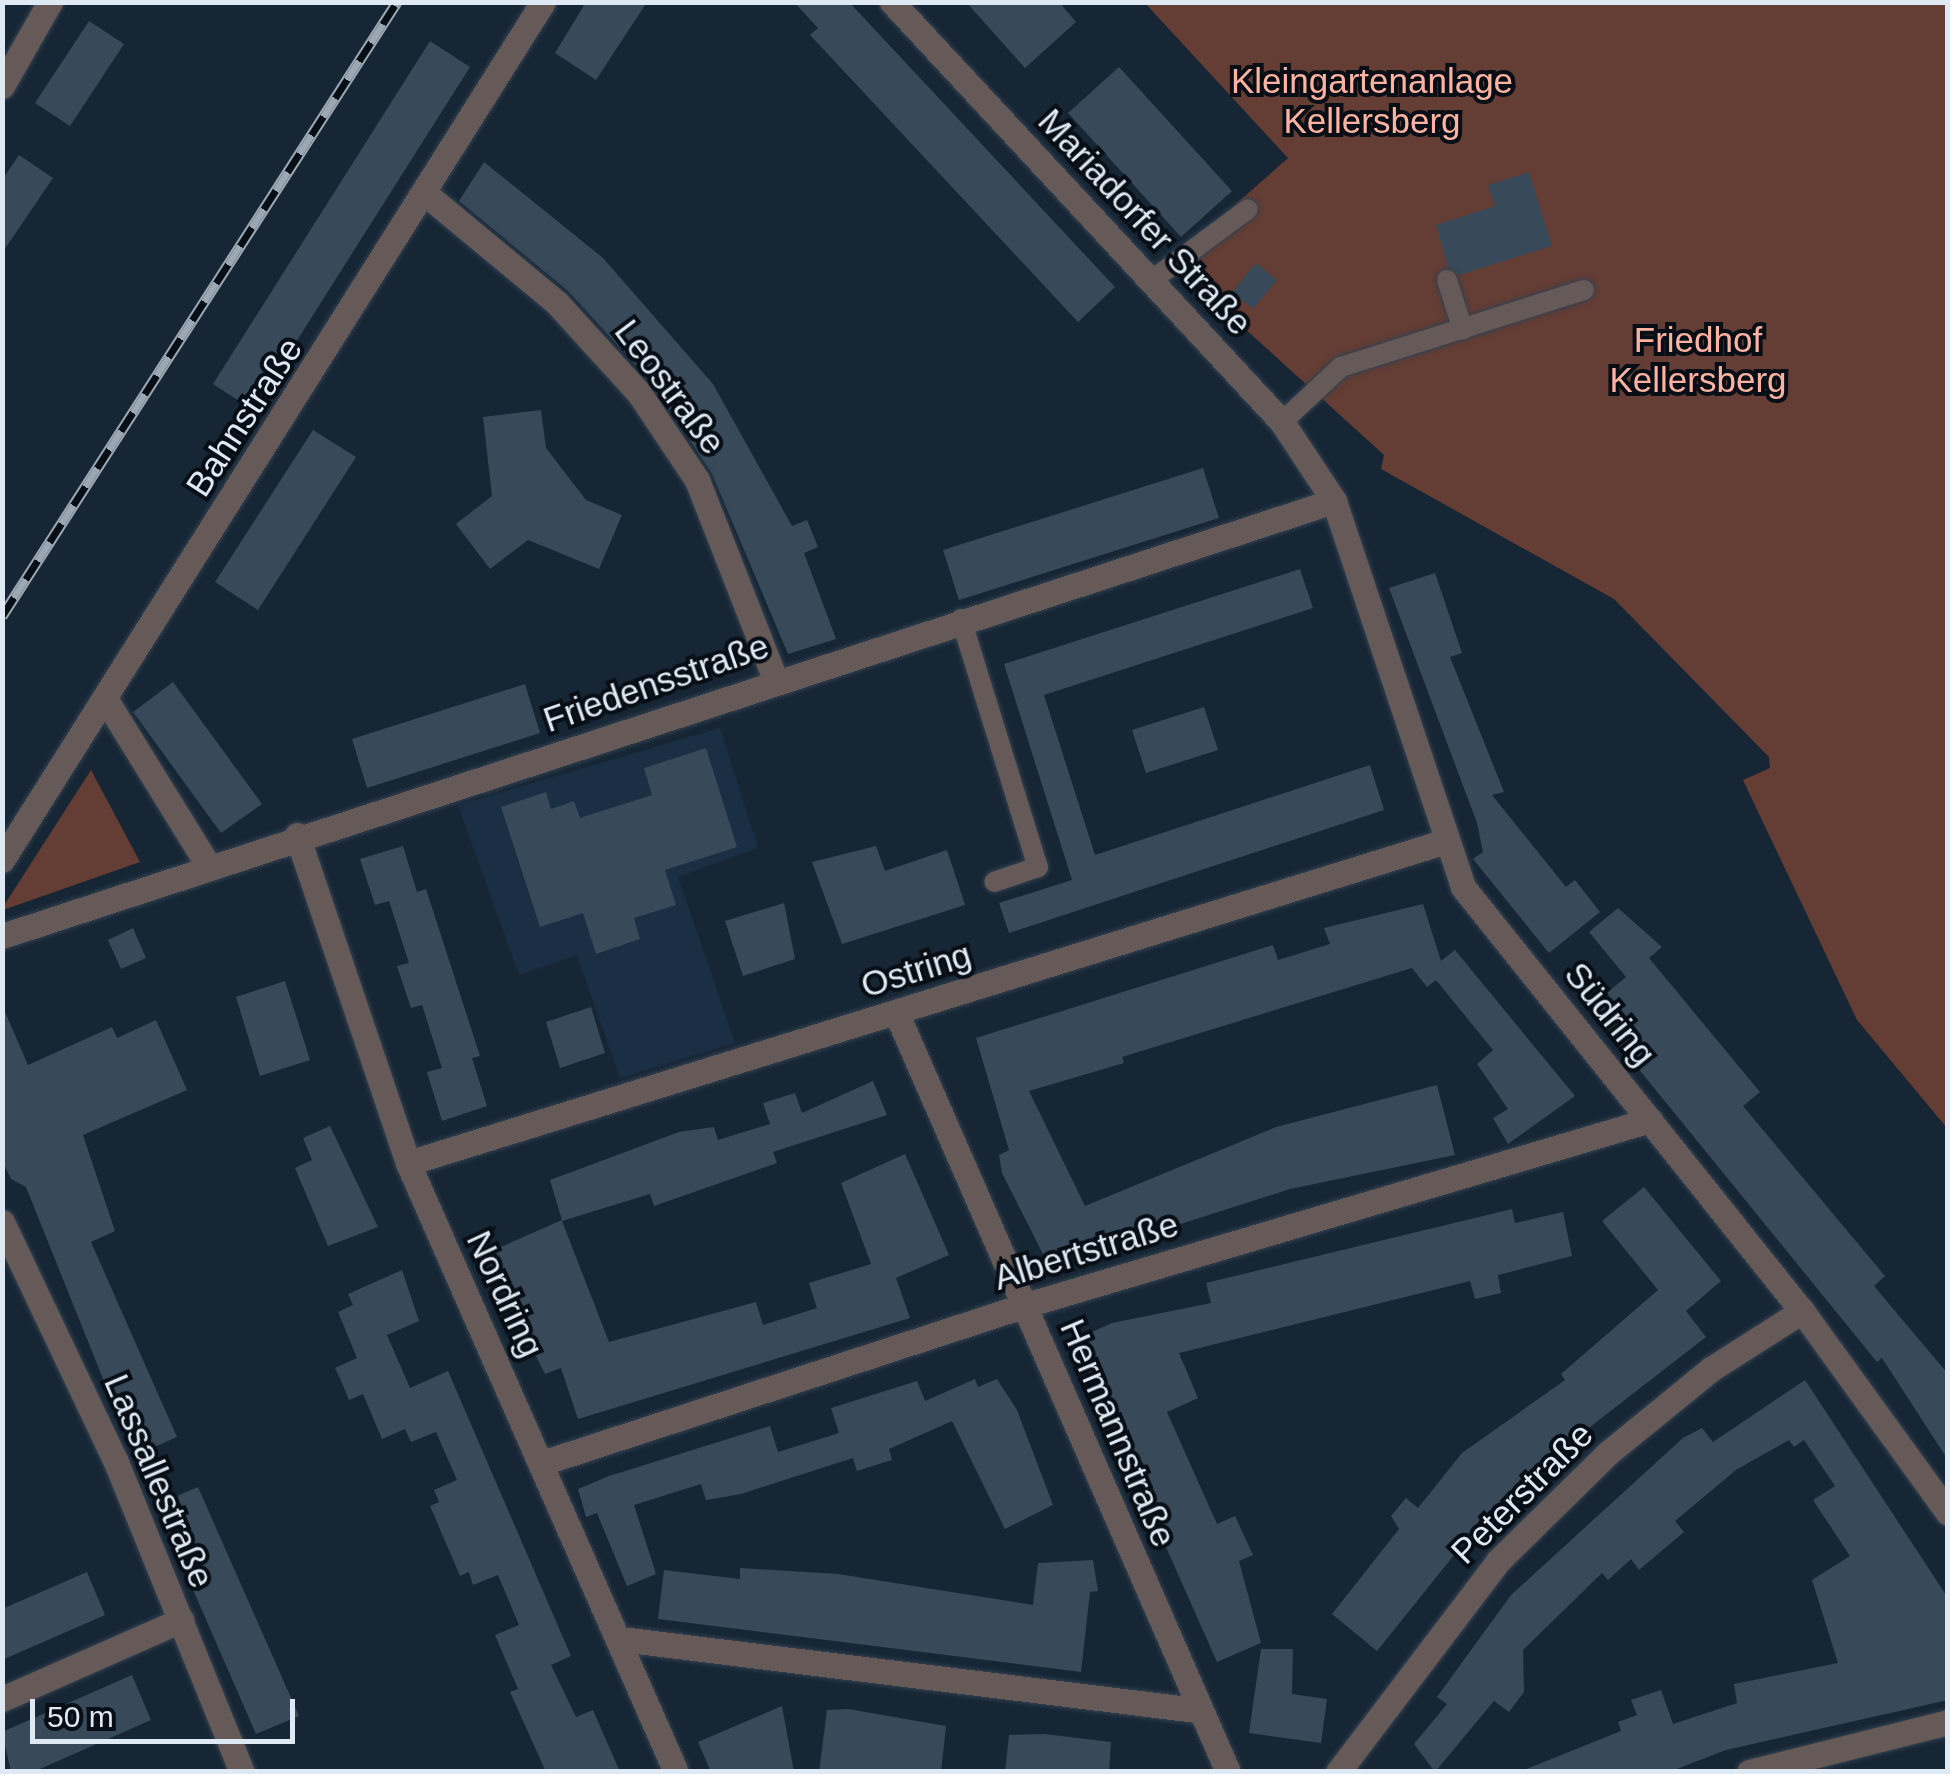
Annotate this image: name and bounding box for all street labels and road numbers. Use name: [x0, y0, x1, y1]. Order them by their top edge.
street label: Mariadorfer Straße: [1029, 100, 1261, 344]
street label: Leostraße: [606, 311, 734, 463]
street label: Bahnstraße: [177, 330, 311, 504]
street label: Friedensstraße: [538, 625, 774, 741]
street label: Ostring: [856, 933, 976, 1007]
street label: Südring: [1556, 954, 1664, 1074]
street label: Albertstraße: [989, 1203, 1183, 1299]
street label: Nordring: [458, 1224, 552, 1364]
street label: Hermannstraße: [1051, 1313, 1185, 1553]
street label: Lassallestraße: [95, 1368, 223, 1594]
street label: Peterstraße: [1443, 1414, 1601, 1572]

